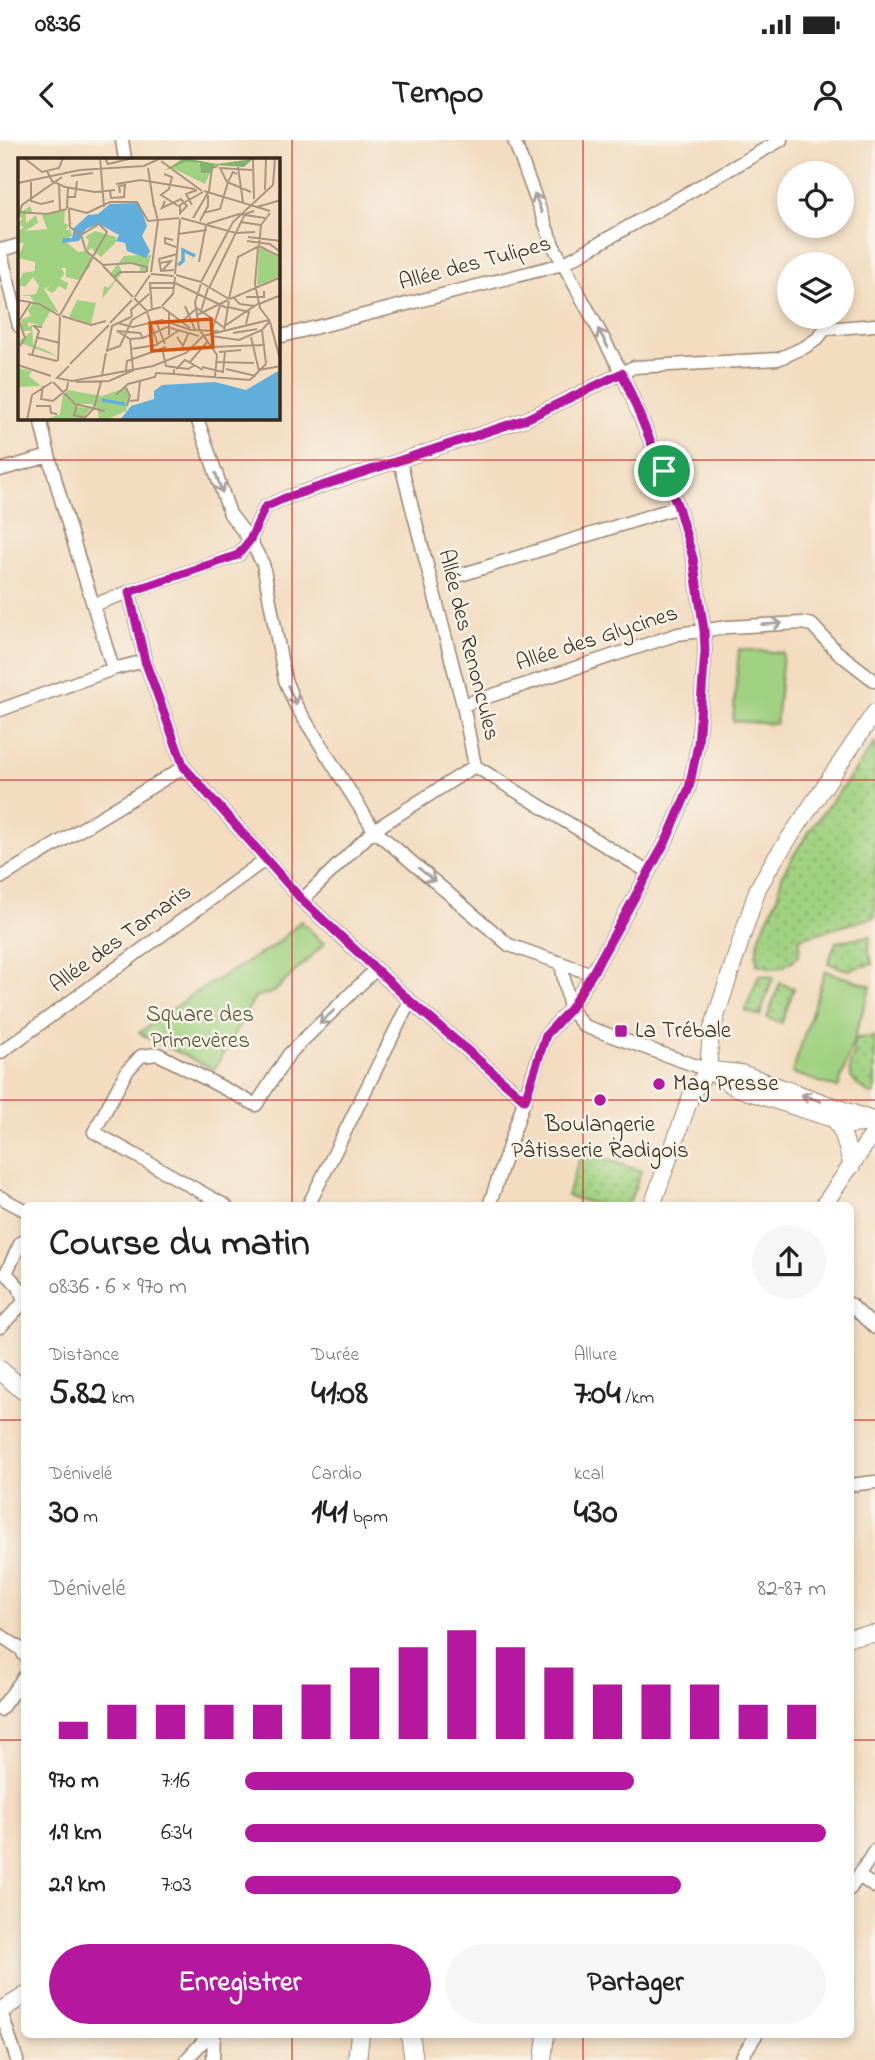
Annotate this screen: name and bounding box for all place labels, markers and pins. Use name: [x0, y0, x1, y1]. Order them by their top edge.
pin: [634, 441, 694, 501]
place label: La Trébale: [635, 1015, 732, 1048]
marker: La Trébale: [613, 1023, 629, 1039]
place label: Mag Presse: [673, 1068, 779, 1102]
marker: Mag Presse: [651, 1076, 667, 1092]
marker: Boulangerie Pâtisserie Radigois: [592, 1092, 608, 1108]
place label: Boulangerie Pâtisserie Radigois: [511, 1109, 689, 1169]

